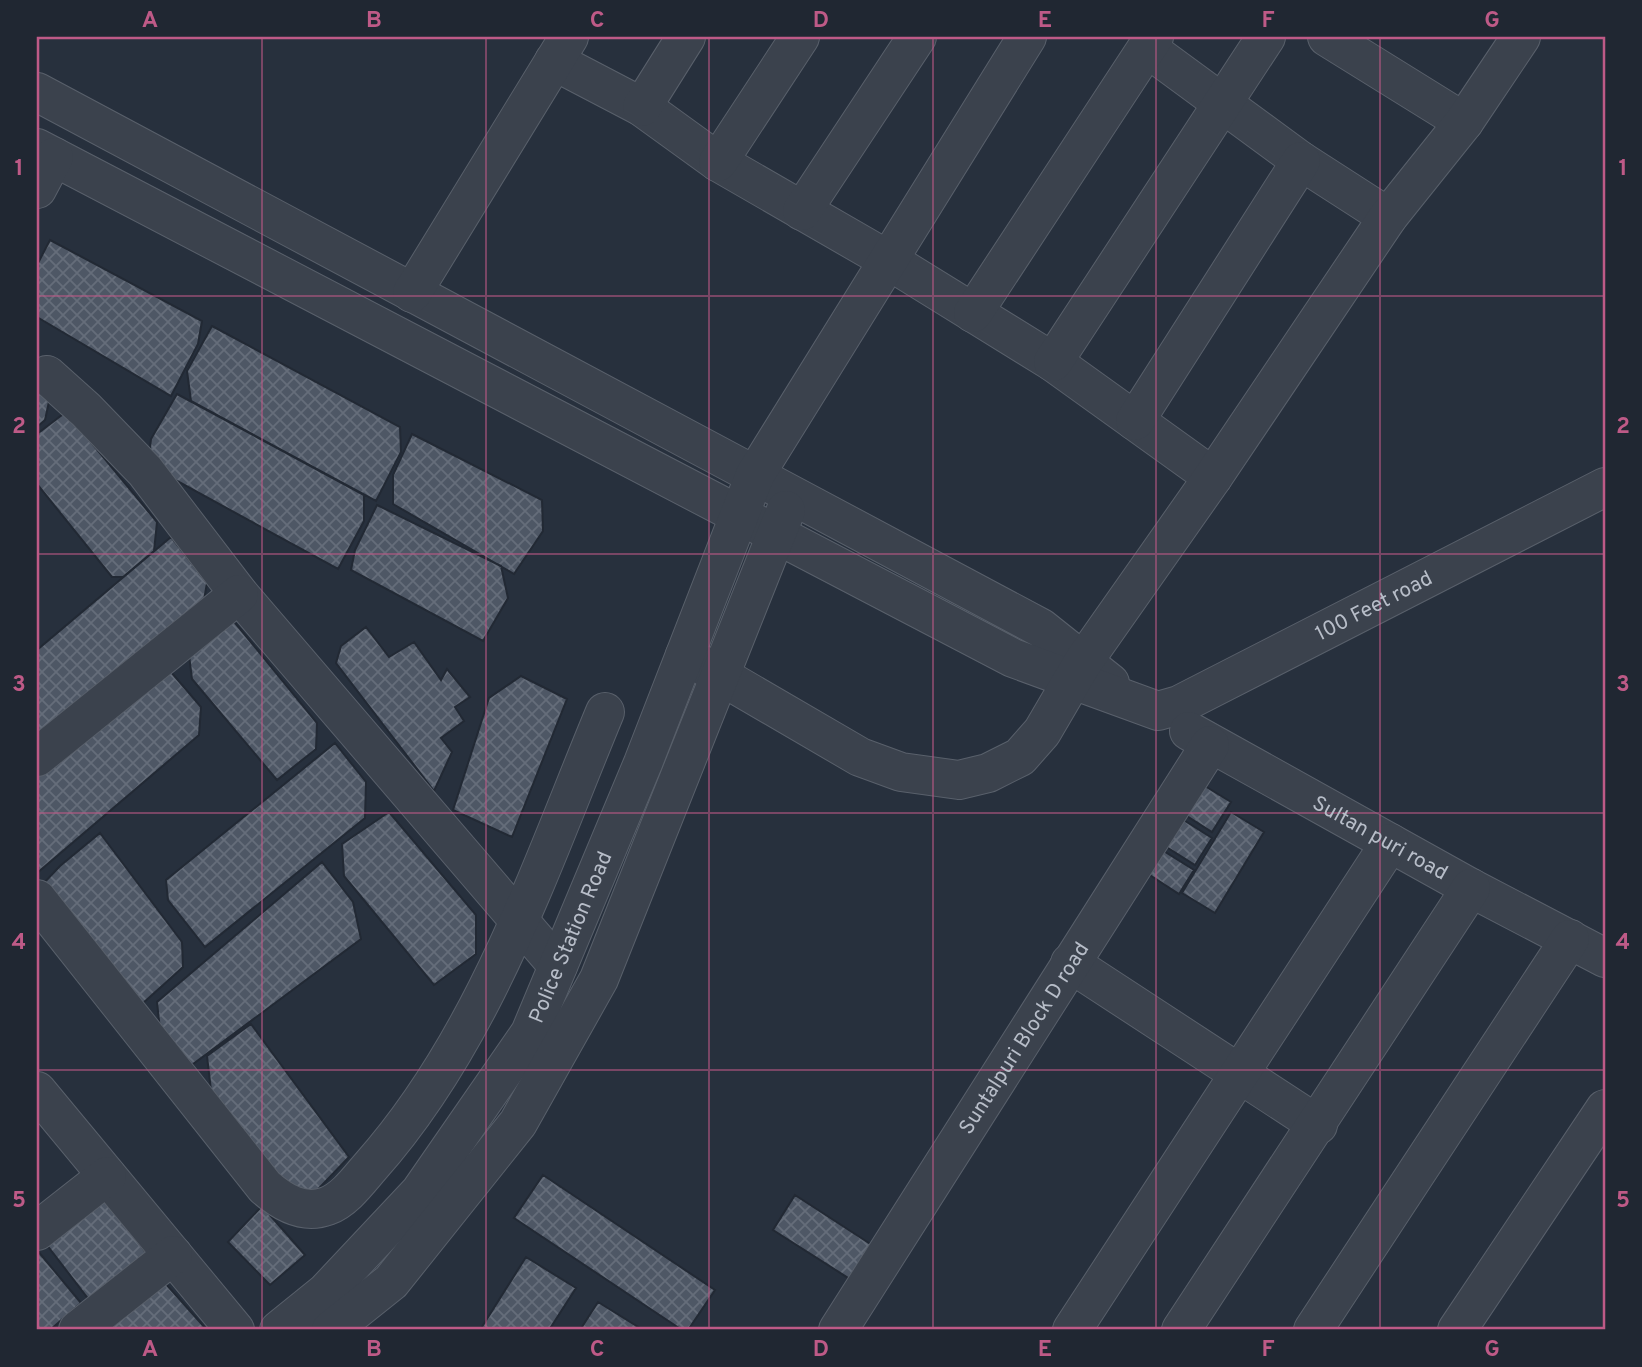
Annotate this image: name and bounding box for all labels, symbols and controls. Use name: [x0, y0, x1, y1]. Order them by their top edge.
text: A: [142, 7, 158, 36]
text: B: [366, 7, 382, 36]
text: C: [590, 7, 604, 36]
text: D: [813, 7, 829, 36]
text: E: [1038, 7, 1052, 36]
text: F: [1261, 7, 1275, 36]
text: G: [1484, 7, 1500, 36]
text: 1: [14, 155, 24, 184]
text: 1: [1618, 155, 1628, 184]
text: 2: [12, 413, 26, 442]
text: 2: [1616, 413, 1630, 442]
street label: 100 Feet road: [1311, 566, 1437, 648]
text: 3: [12, 671, 26, 700]
text: 3: [1616, 671, 1630, 700]
street label: Sultan puri road: [1307, 790, 1452, 887]
street label: Police Station Road: [524, 848, 619, 1028]
text: 4: [12, 929, 26, 958]
text: 4: [1616, 929, 1630, 958]
street label: Suntalpuri Block D road: [954, 938, 1096, 1140]
text: 5: [12, 1187, 26, 1216]
text: 5: [1616, 1187, 1630, 1216]
text: A: [142, 1336, 158, 1365]
text: B: [366, 1336, 382, 1365]
text: C: [590, 1336, 604, 1365]
text: D: [813, 1336, 829, 1365]
text: E: [1038, 1336, 1052, 1365]
text: F: [1261, 1336, 1275, 1365]
text: G: [1484, 1336, 1500, 1365]

